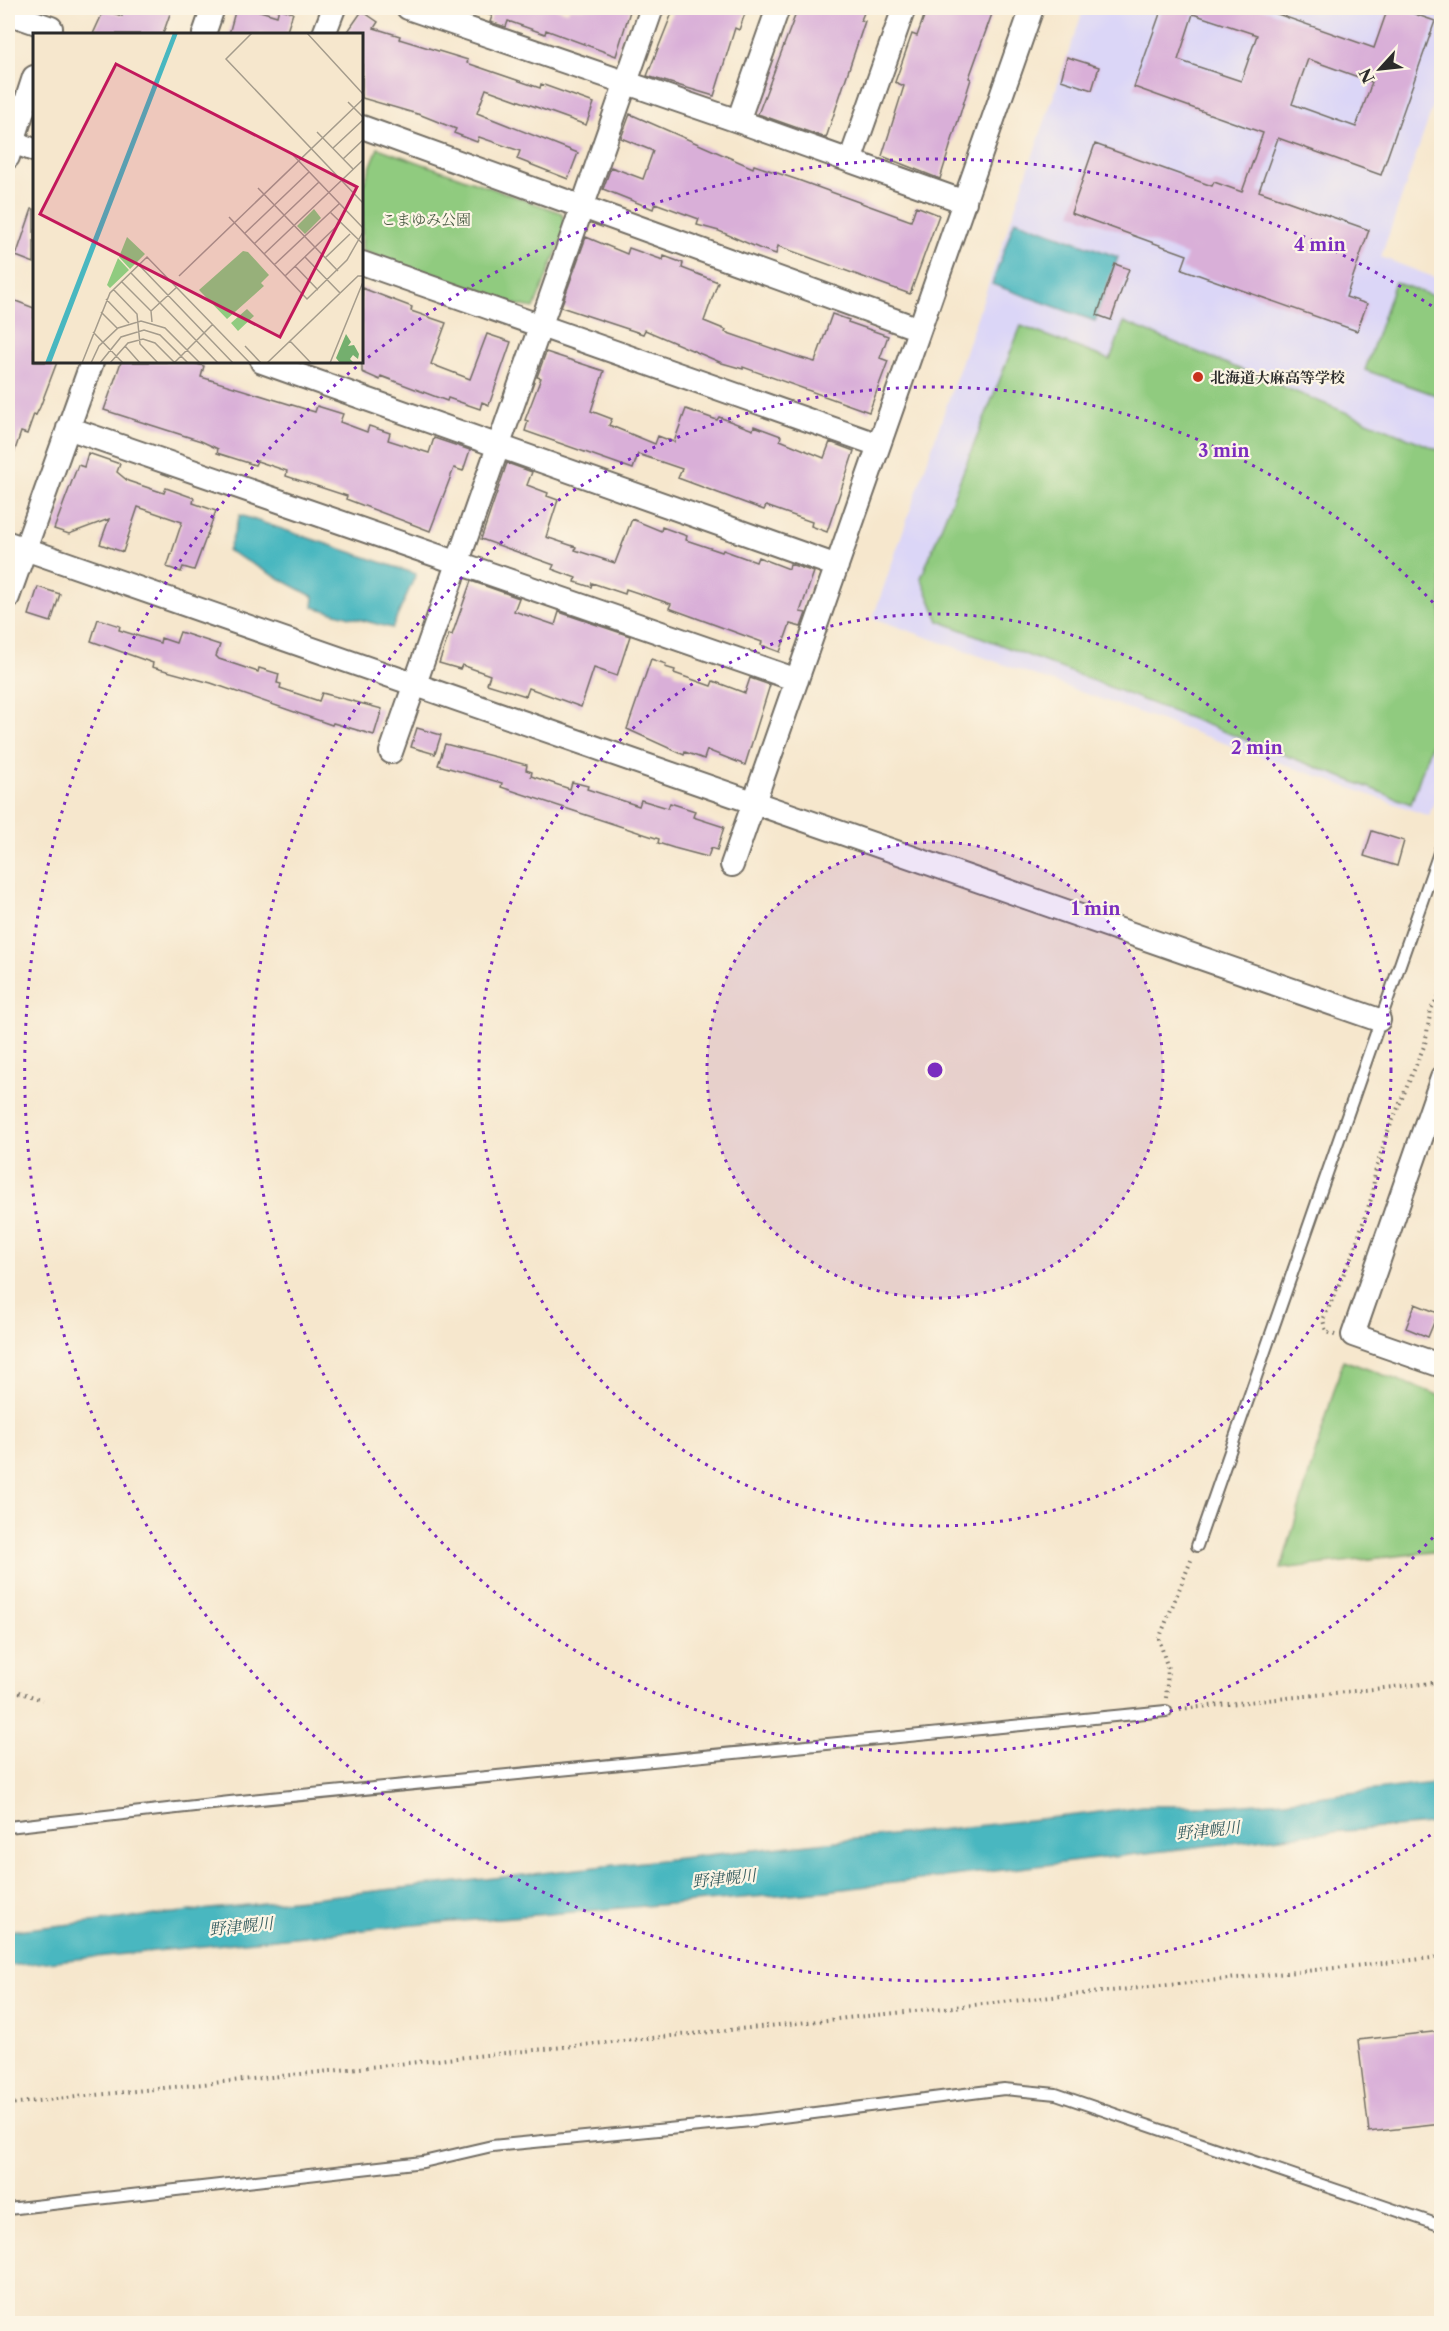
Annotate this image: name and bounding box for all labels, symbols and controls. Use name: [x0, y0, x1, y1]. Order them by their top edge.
inset map: [33, 33, 363, 363]
north arrow: [1350, 39, 1410, 99]
text: N: [1355, 65, 1379, 87]
park label: こまゆみ公園: [381, 210, 471, 229]
text: 4 min: [1294, 234, 1347, 256]
place label: 北海道大麻高等学校: [1210, 368, 1345, 387]
marker: 北海道大麻高等学校: [1191, 370, 1205, 384]
text: 3 min: [1198, 440, 1250, 462]
text: 2 min: [1231, 737, 1284, 759]
text: 1 min: [1071, 898, 1121, 920]
centre of rings: [925, 1060, 945, 1080]
water label: 野津幌川: [1175, 1817, 1243, 1843]
water label: 野津幌川: [691, 1865, 759, 1891]
water label: 野津幌川: [208, 1913, 276, 1939]

